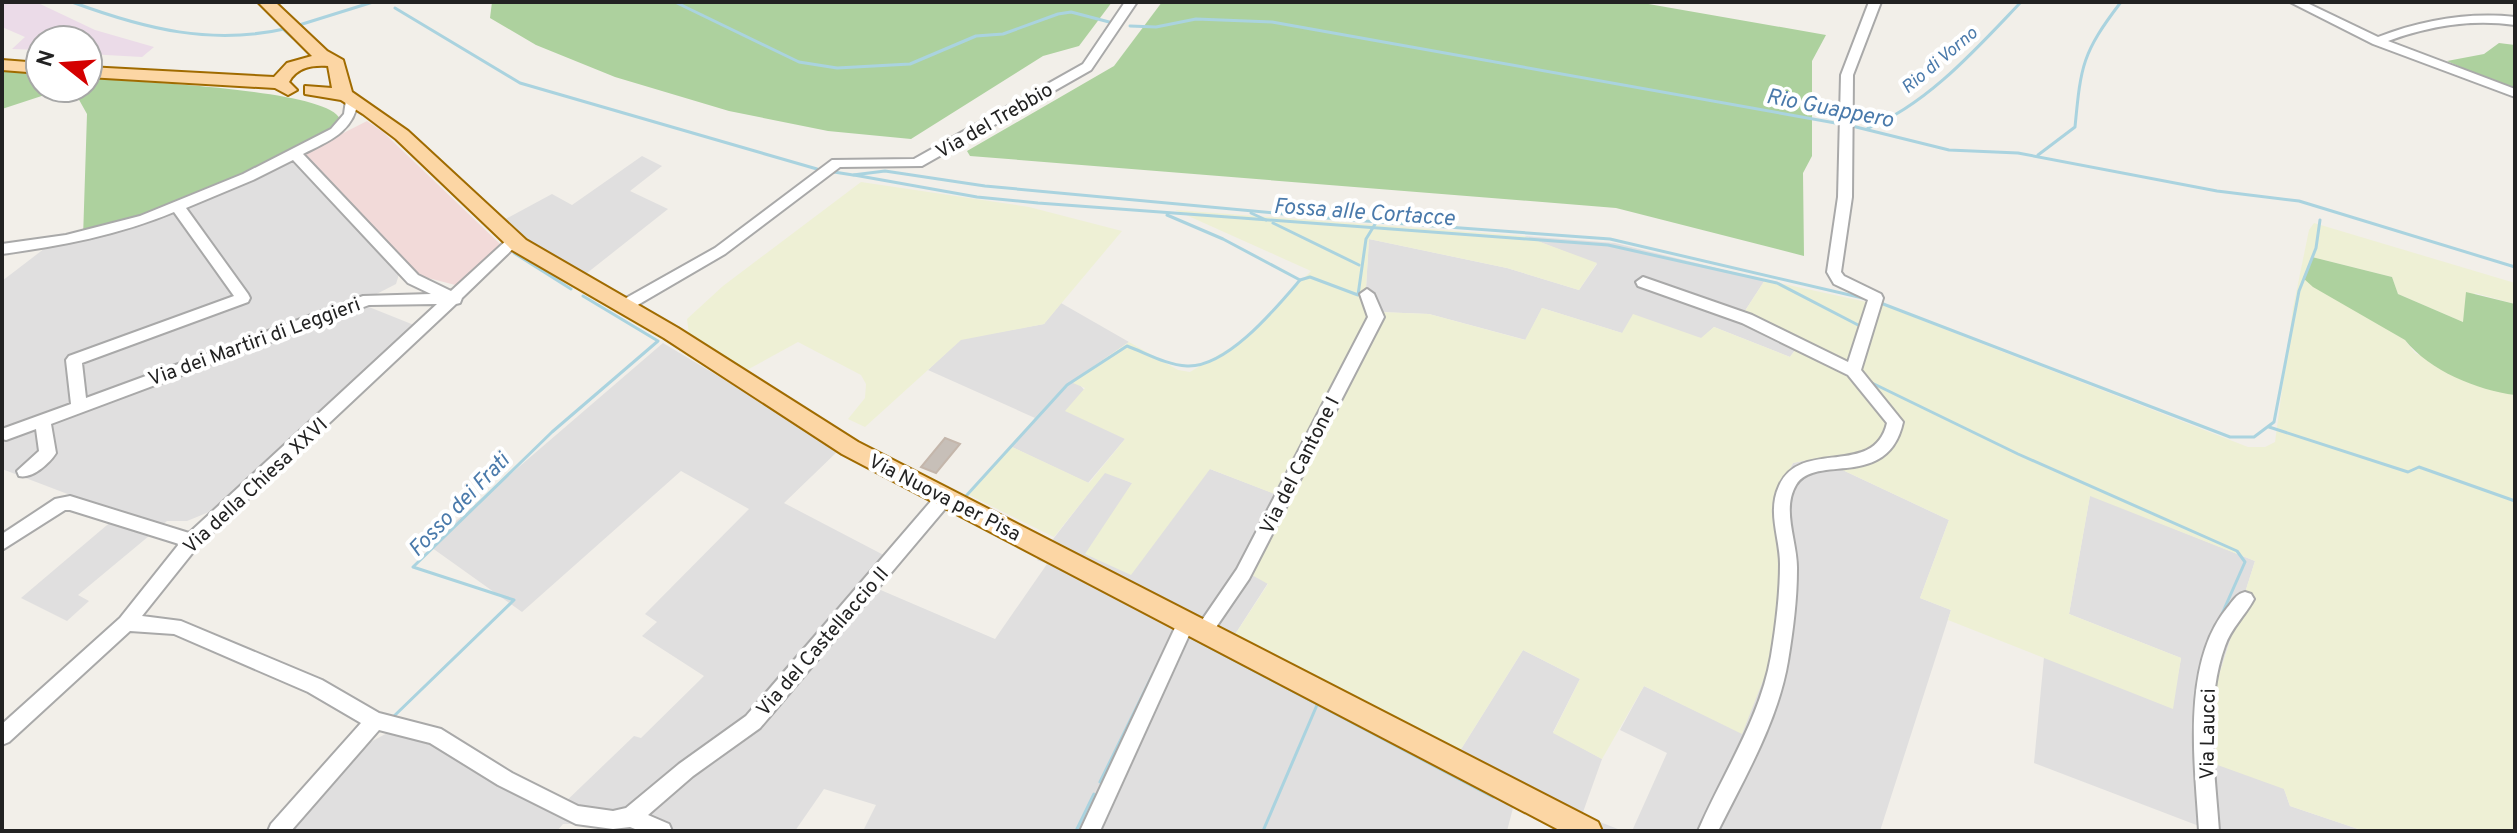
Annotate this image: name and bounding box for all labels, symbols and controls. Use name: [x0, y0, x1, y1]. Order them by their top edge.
water label: Rio di Vorno: [1897, 22, 1983, 100]
north arrow: [24, 24, 104, 104]
text: N: [32, 47, 62, 70]
street label: Via del Trebbio: [932, 78, 1058, 166]
water label: Rio Guappero: [1764, 84, 1896, 135]
water label: Fossa alle Cortacce: [1272, 194, 1456, 233]
street label: Via dei Martiri di Leggieri: [145, 292, 364, 393]
street label: Via del Cantone I: [1255, 393, 1347, 539]
street label: Via della Chiesa XXVI: [179, 413, 334, 560]
water label: Fosso dei Frati: [404, 447, 517, 563]
street label: Via Nuova per Pisa: [864, 449, 1024, 548]
street label: Via del Castellaccio II: [751, 562, 896, 722]
street label: Via Laucci: [2195, 688, 2223, 780]

